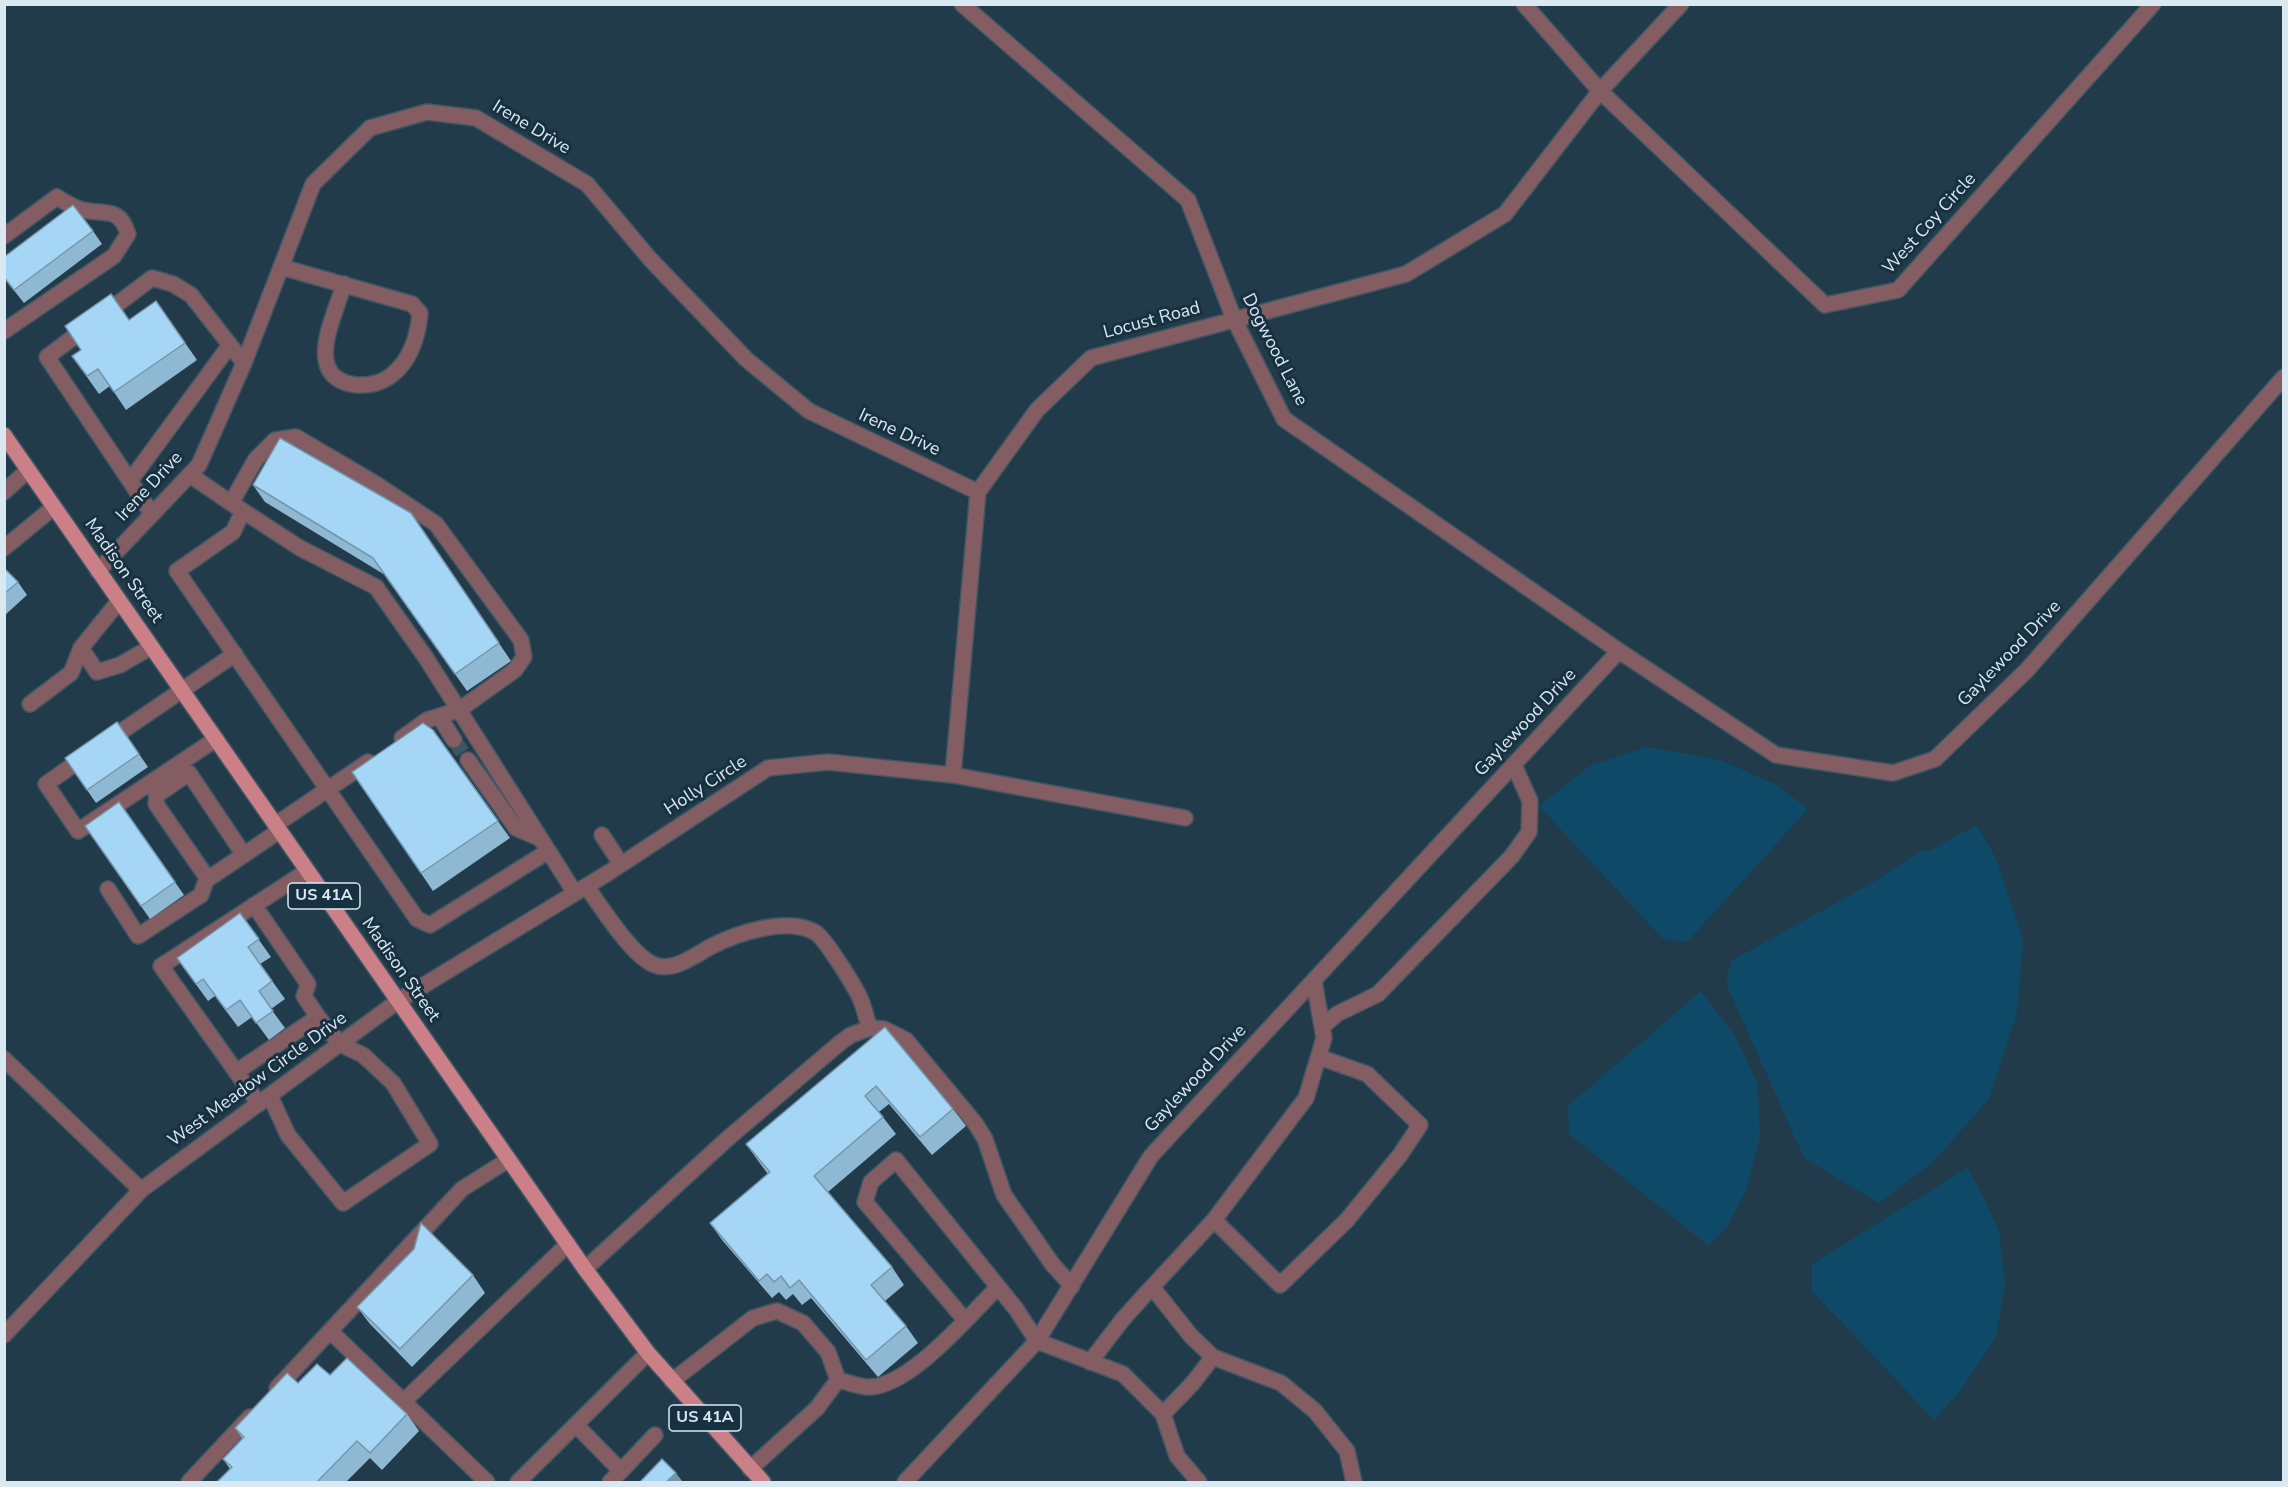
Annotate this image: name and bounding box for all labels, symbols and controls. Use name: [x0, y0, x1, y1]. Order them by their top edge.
street label: Irene Drive: [488, 96, 574, 160]
street label: West Coy Circle: [1879, 169, 1981, 279]
street label: Dogwood Lane: [1236, 290, 1312, 410]
street label: Locust Road: [1101, 298, 1203, 344]
street label: Irene Drive: [855, 405, 943, 461]
street label: Irene Drive: [112, 448, 188, 526]
street label: Madison Street: [79, 515, 167, 627]
street label: Gaylewood Drive: [1954, 596, 2066, 712]
street label: Gaylewood Drive: [1471, 665, 1581, 781]
street label: Holly Circle: [661, 751, 751, 821]
road number: US 41A: [288, 883, 360, 909]
street label: Madison Street: [356, 914, 444, 1026]
street label: West Meadow Circle Drive: [164, 1008, 352, 1152]
street label: Gaylewood Drive: [1141, 1021, 1251, 1137]
road number: US 41A: [669, 1405, 741, 1431]

